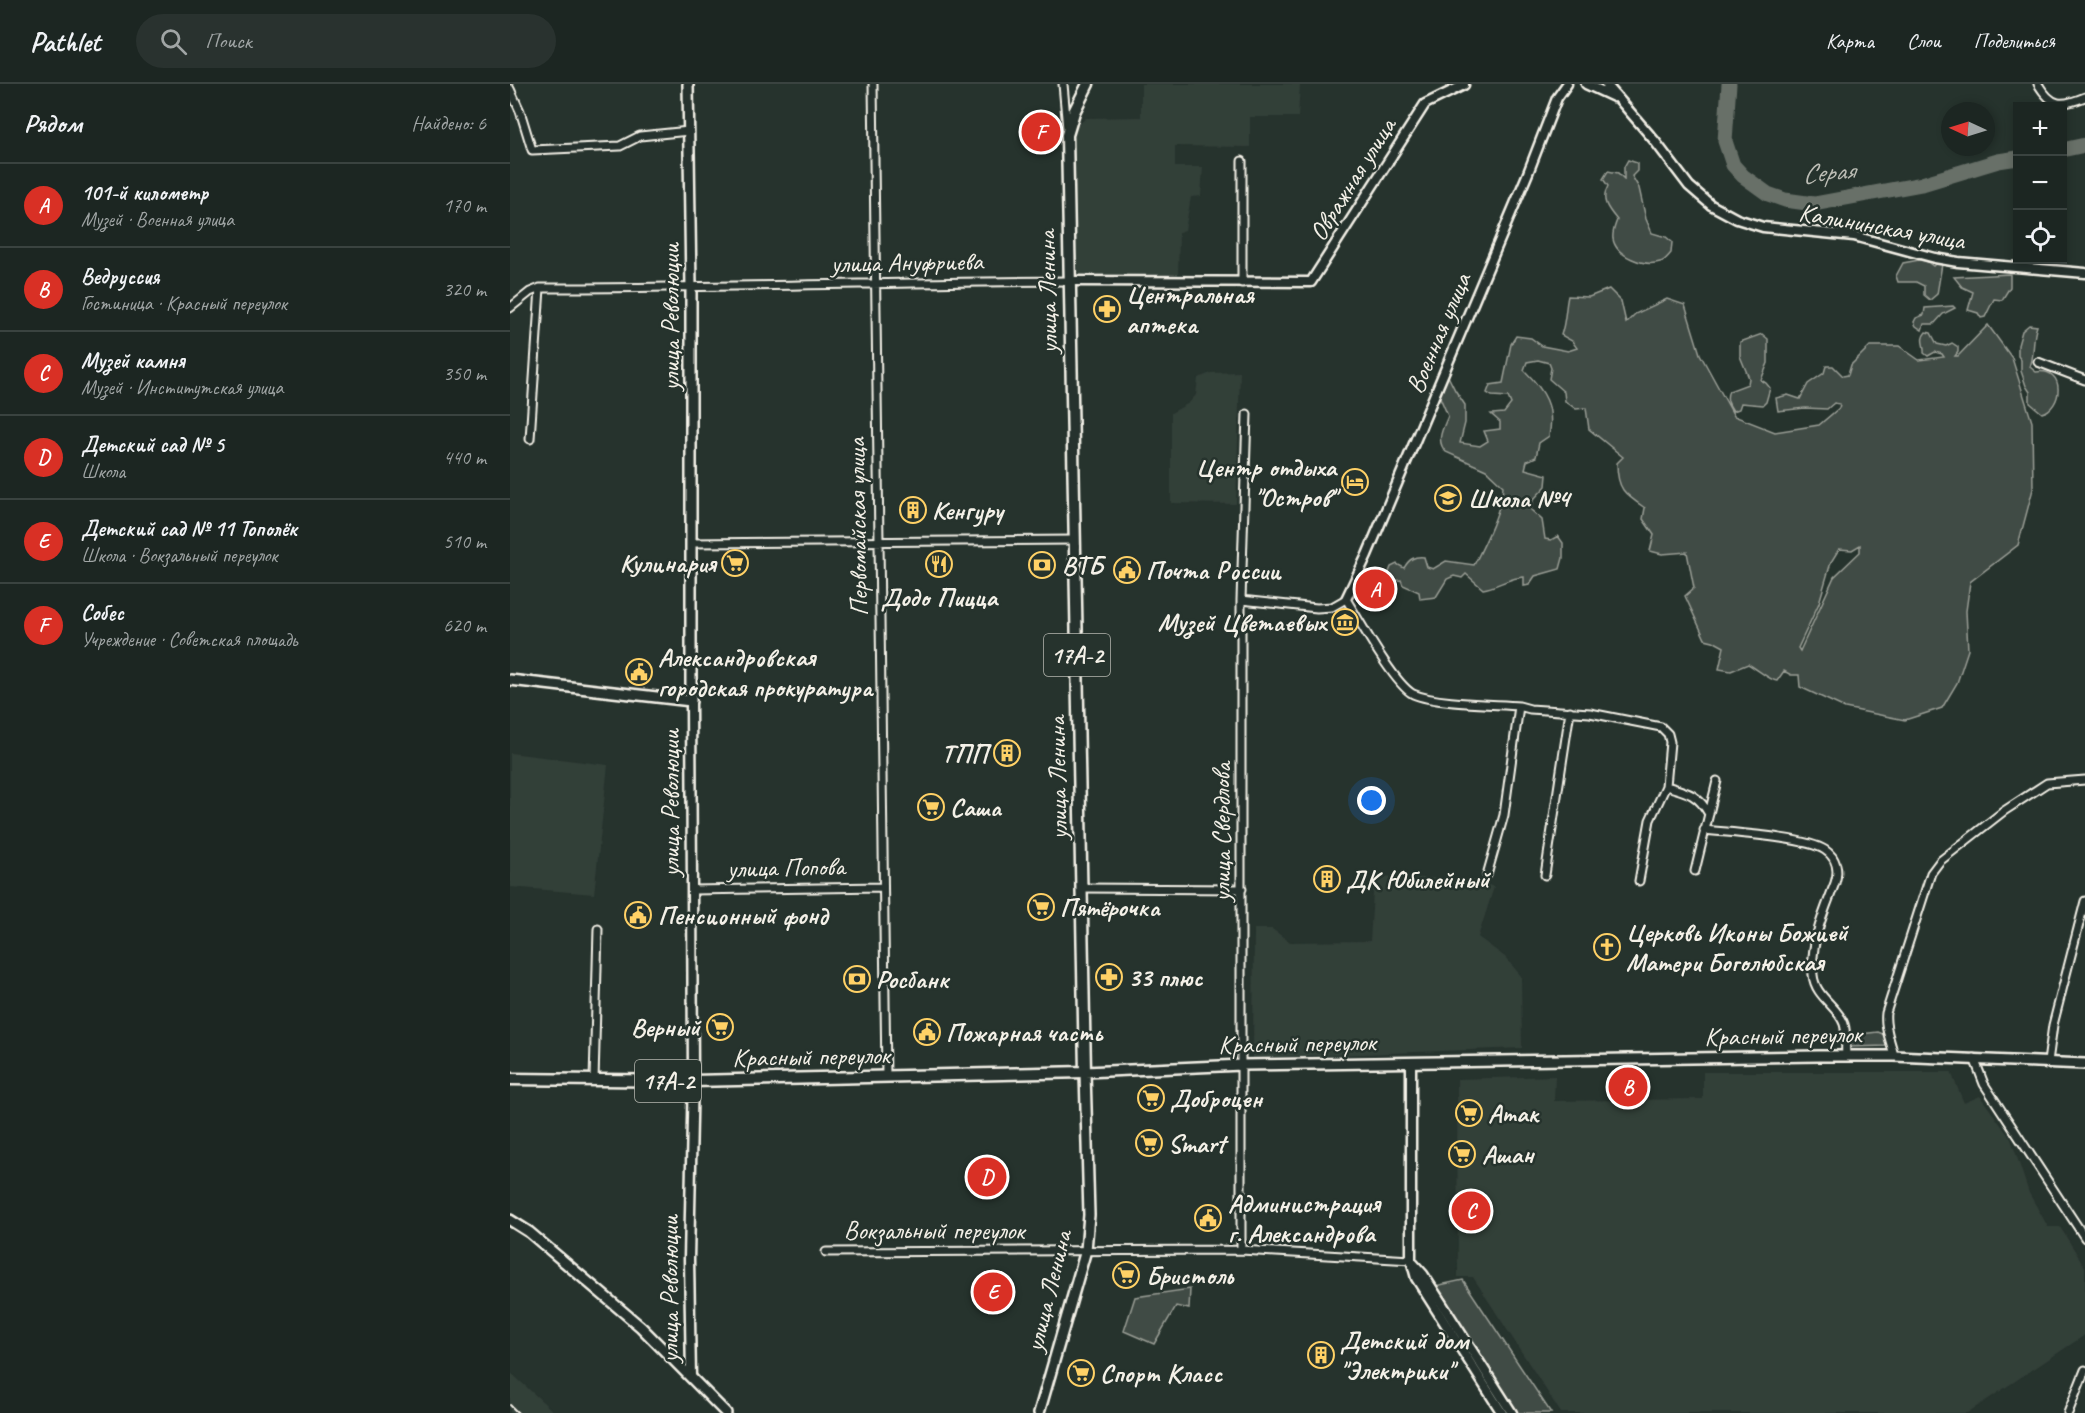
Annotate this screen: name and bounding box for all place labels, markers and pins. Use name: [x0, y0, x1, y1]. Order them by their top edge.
pin: F: [1022, 110, 1060, 154]
place label: Центральная аптека: [1126, 278, 1255, 341]
pharmacy icon: Центральная аптека: [1092, 294, 1122, 324]
place label: Центр отдыха "Остров": [1196, 451, 1342, 514]
hotel icon: Центр отдыха "Остров": [1340, 467, 1370, 497]
place label: Школа №4: [1468, 482, 1573, 515]
school or university icon: Школа №4: [1433, 483, 1463, 513]
place label: Кенгуру: [932, 494, 1006, 527]
building icon: Кенгуру: [898, 495, 928, 525]
place label: Кулинария: [620, 547, 718, 580]
supermarket icon: Кулинария: [720, 548, 750, 578]
restaurant icon: Додо Пицца: [924, 549, 954, 579]
place label: ВТБ: [1062, 549, 1107, 582]
bank icon: ВТБ: [1027, 550, 1057, 580]
place label: Почта России: [1146, 554, 1282, 587]
public building icon: Почта России: [1112, 555, 1142, 585]
pin: A: [1356, 566, 1394, 612]
place label: Додо Пицца: [881, 581, 1000, 614]
place label: Музей Цветаевых: [1158, 606, 1328, 639]
museum icon: Музей Цветаевых: [1330, 607, 1360, 637]
place label: Александровская городская прокуратура: [658, 641, 875, 704]
public building icon: Александровская городская прокуратура: [624, 657, 654, 687]
place label: ТПП: [941, 737, 993, 770]
building icon: ТПП: [992, 738, 1022, 768]
place label: Саша: [950, 791, 1003, 824]
supermarket icon: Саша: [916, 792, 946, 822]
place label: ДК Юбилейный: [1346, 863, 1491, 896]
building icon: ДК Юбилейный: [1312, 864, 1342, 894]
place label: Пятёрочка: [1060, 891, 1161, 924]
supermarket icon: Пятёрочка: [1026, 892, 1056, 922]
place label: Пенсионный фонд: [658, 899, 830, 932]
public building icon: Пенсионный фонд: [623, 900, 653, 930]
place label: Церковь Иконы Божией Матери Боголюбская: [1626, 916, 1849, 979]
church icon: Церковь Иконы Божией Матери Боголюбская: [1592, 932, 1622, 962]
place label: 33 плюс: [1128, 961, 1203, 994]
pharmacy icon: 33 плюс: [1094, 962, 1124, 992]
place label: Росбанк: [876, 963, 951, 996]
bank icon: Росбанк: [842, 964, 872, 994]
place label: Верный: [631, 1011, 702, 1044]
supermarket icon: Верный: [705, 1012, 735, 1042]
place label: Пожарная часть: [946, 1016, 1104, 1049]
public building icon: Пожарная часть: [912, 1017, 942, 1047]
pin: B: [1608, 1064, 1648, 1110]
place label: Доброцен: [1170, 1082, 1264, 1115]
supermarket icon: Доброцен: [1136, 1083, 1166, 1113]
place label: Атак: [1488, 1097, 1540, 1130]
supermarket icon: Атак: [1454, 1098, 1484, 1128]
place label: Smart: [1168, 1127, 1230, 1160]
supermarket icon: Smart: [1134, 1128, 1164, 1158]
place label: Ашан: [1482, 1138, 1535, 1171]
supermarket icon: Ашан: [1447, 1139, 1477, 1169]
pin: D: [968, 1154, 1006, 1200]
place label: Администрация г. Александрова: [1228, 1187, 1382, 1250]
pin: C: [1452, 1188, 1490, 1234]
public building icon: Администрация г. Александрова: [1193, 1203, 1223, 1233]
place label: Бристоль: [1146, 1259, 1235, 1292]
supermarket icon: Бристоль: [1111, 1260, 1141, 1290]
pin: E: [974, 1270, 1012, 1314]
place label: Детский дом "Электрики": [1340, 1324, 1470, 1387]
building icon: Детский дом "Электрики": [1306, 1340, 1336, 1370]
place label: Спорт Класс: [1100, 1357, 1223, 1390]
supermarket icon: Спорт Класс: [1066, 1358, 1096, 1388]

